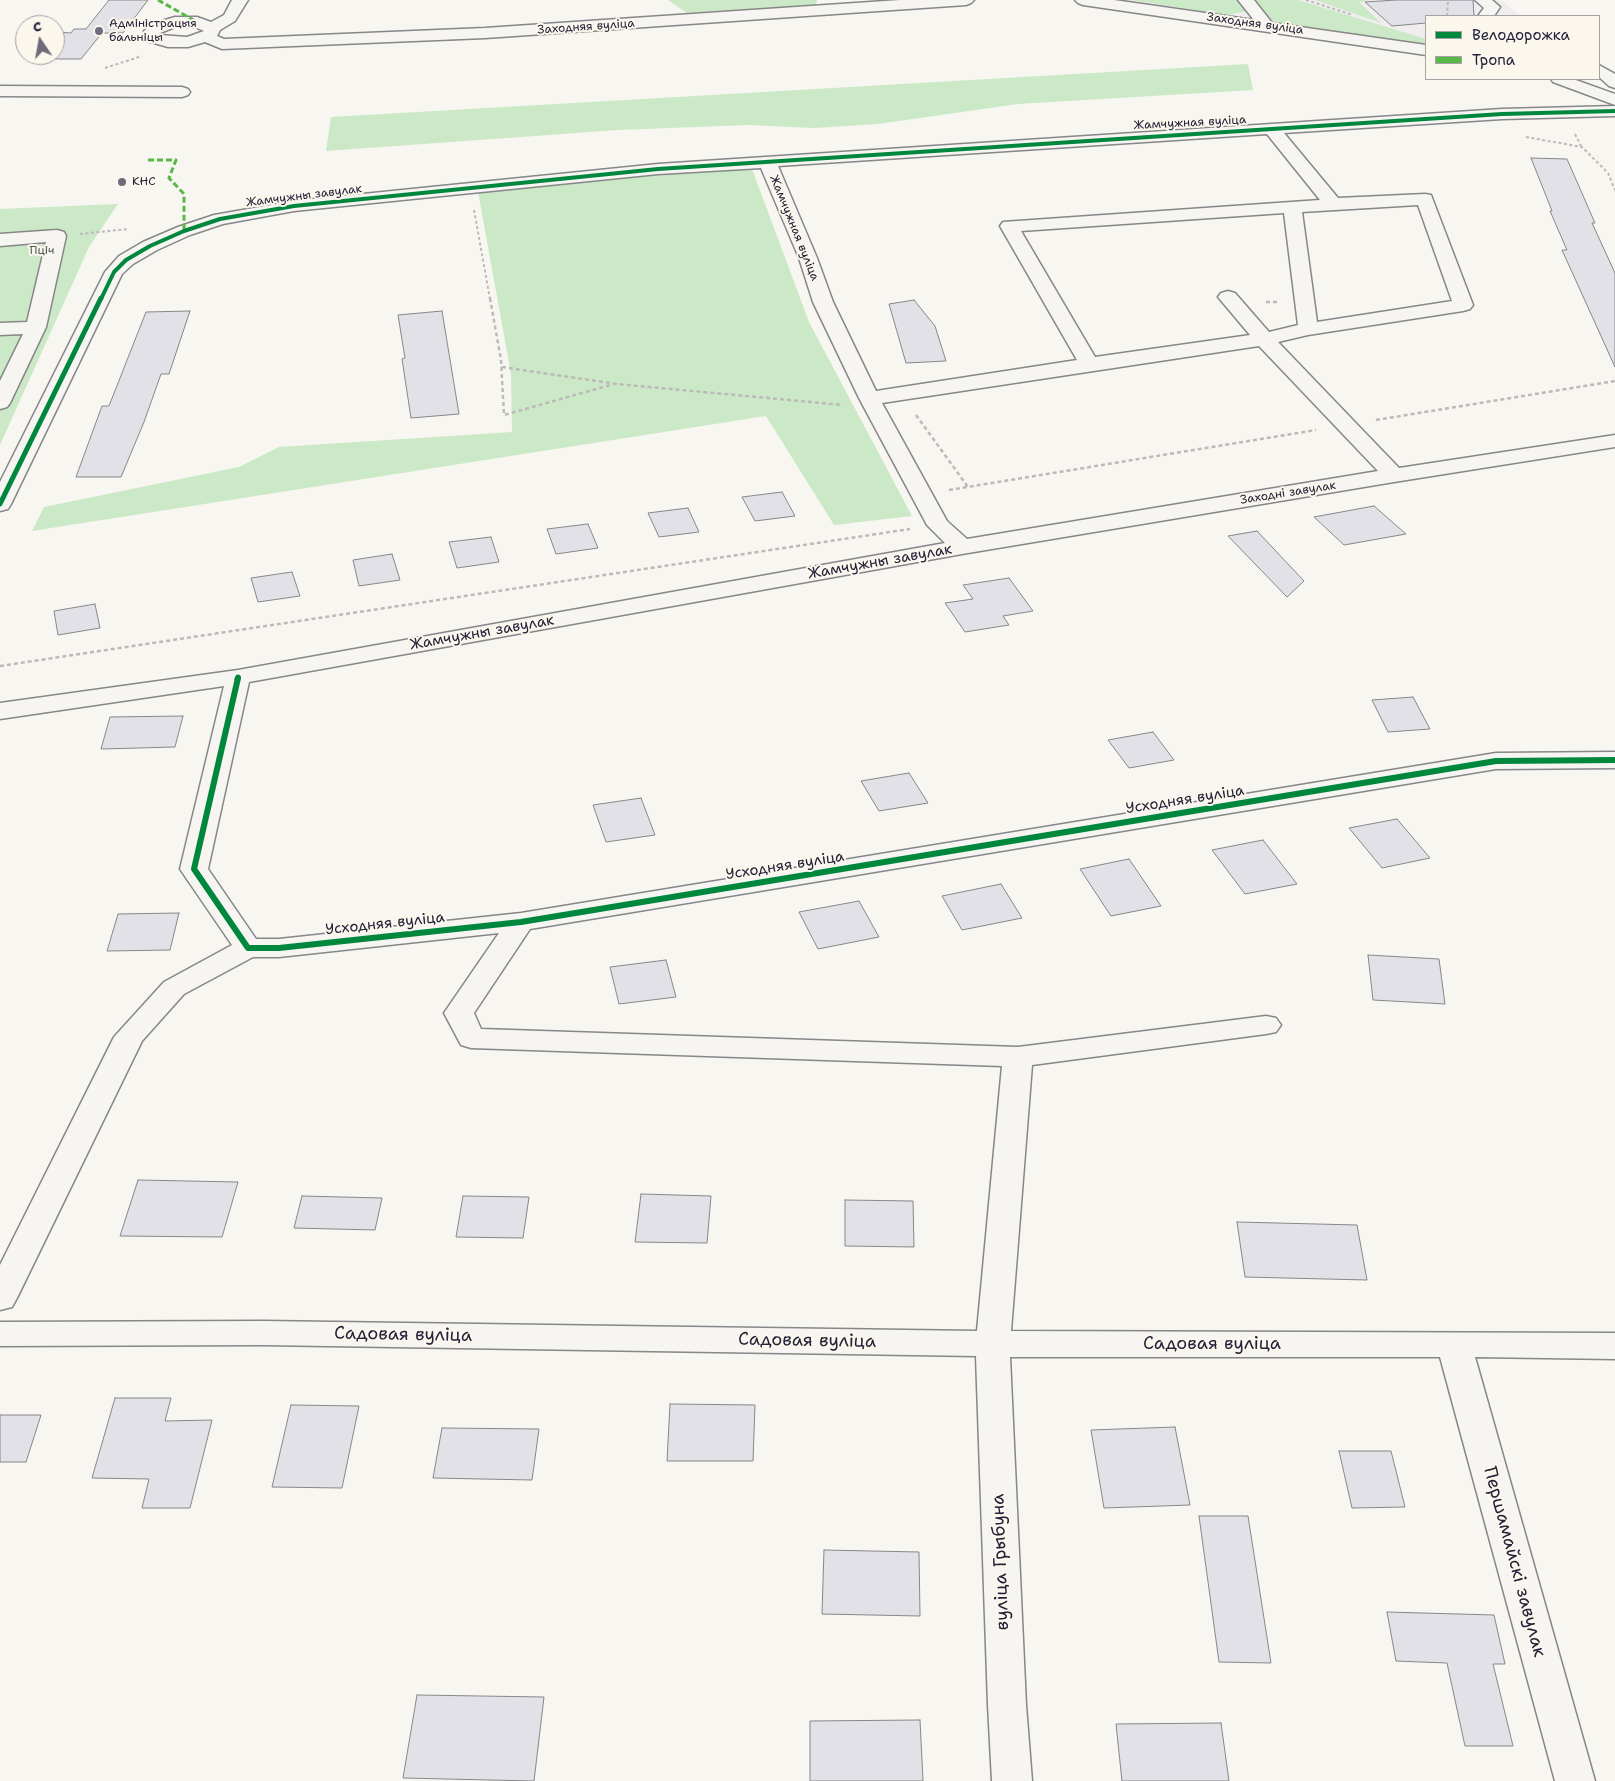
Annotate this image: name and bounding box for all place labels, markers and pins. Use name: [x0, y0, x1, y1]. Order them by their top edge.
place label: Адміністрацыя бальніцы: [109, 17, 197, 45]
marker: Адміністрацыя бальніцы: [93, 25, 105, 37]
place label: КНС: [132, 175, 156, 189]
marker: КНС: [116, 176, 128, 188]

